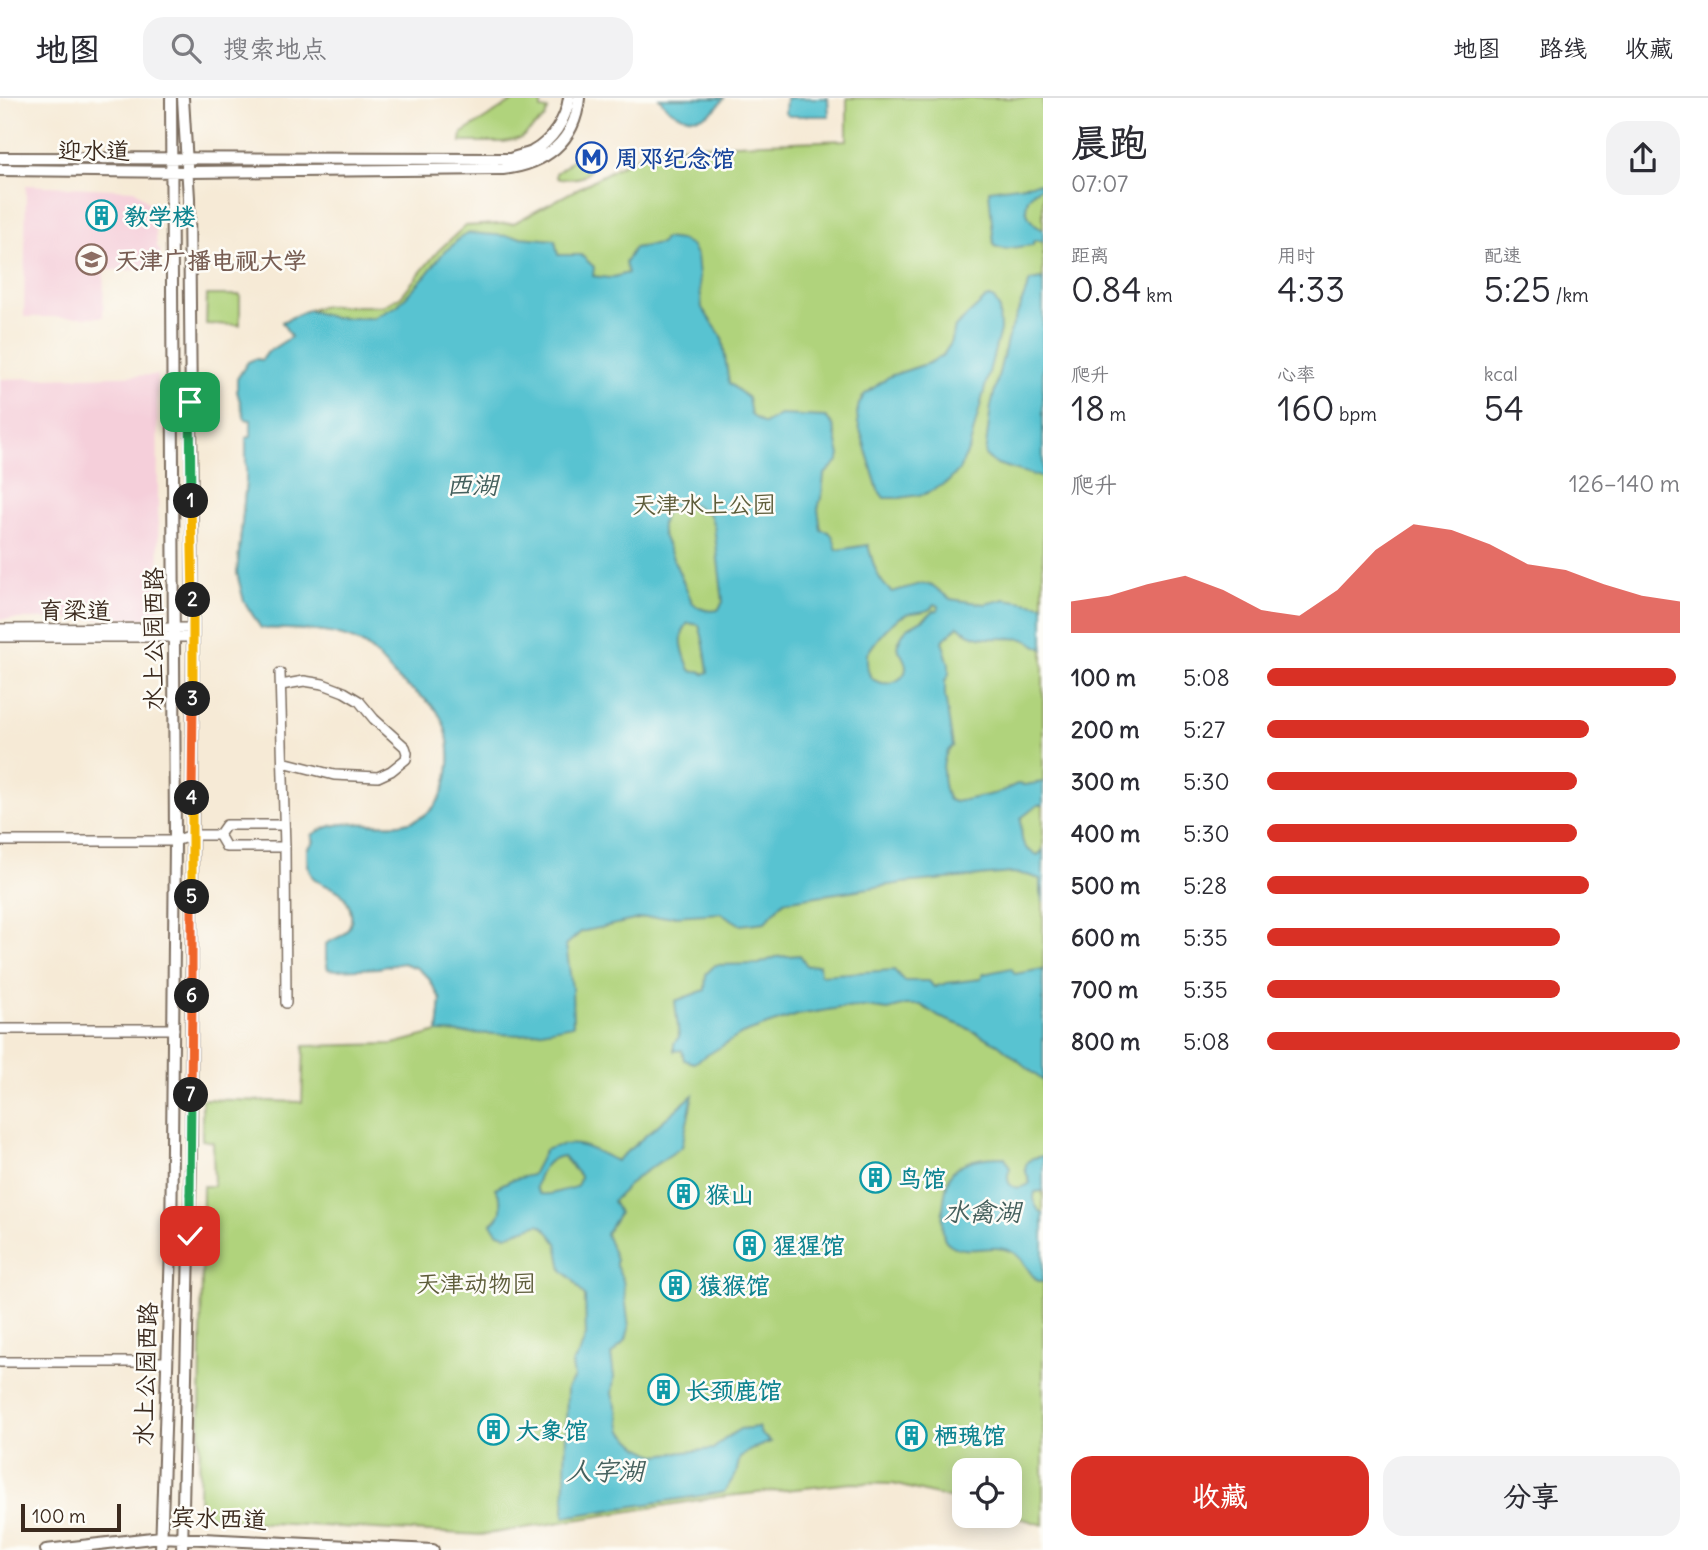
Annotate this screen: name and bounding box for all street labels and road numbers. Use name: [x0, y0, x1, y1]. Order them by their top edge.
street label: 迎水道: [58, 135, 130, 165]
street label: 水上公园西路: [138, 567, 168, 711]
street label: 育梁道: [39, 595, 111, 625]
street label: 水上公园西路: [127, 1302, 163, 1446]
street label: 宾水西道: [171, 1501, 267, 1535]

